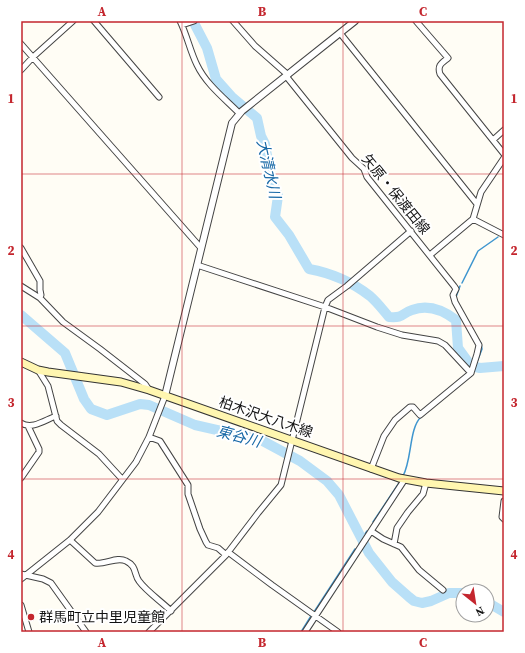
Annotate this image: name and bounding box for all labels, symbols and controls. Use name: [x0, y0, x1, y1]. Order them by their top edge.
text: A: [98, 3, 107, 20]
text: B: [258, 3, 267, 20]
text: C: [419, 3, 427, 20]
text: 1: [7, 90, 15, 107]
text: 1: [510, 90, 518, 107]
water label: 大清水川: [252, 137, 286, 203]
street label: 矢原・保渡田線: [357, 150, 435, 238]
text: 2: [7, 242, 15, 259]
text: 2: [510, 242, 518, 259]
street label: 柏木沢大八木線: [216, 392, 316, 442]
text: 3: [7, 394, 15, 411]
text: 3: [510, 394, 518, 411]
water label: 東谷川: [215, 420, 265, 452]
text: 4: [7, 546, 15, 563]
text: 4: [510, 546, 518, 563]
north arrow: [455, 583, 495, 623]
text: N: [473, 603, 487, 620]
place label: 群馬町立中里児童館: [39, 607, 165, 627]
marker: 群馬町立中里児童館: [26, 612, 36, 622]
text: A: [98, 634, 107, 651]
text: B: [258, 634, 267, 651]
text: C: [419, 634, 427, 651]

